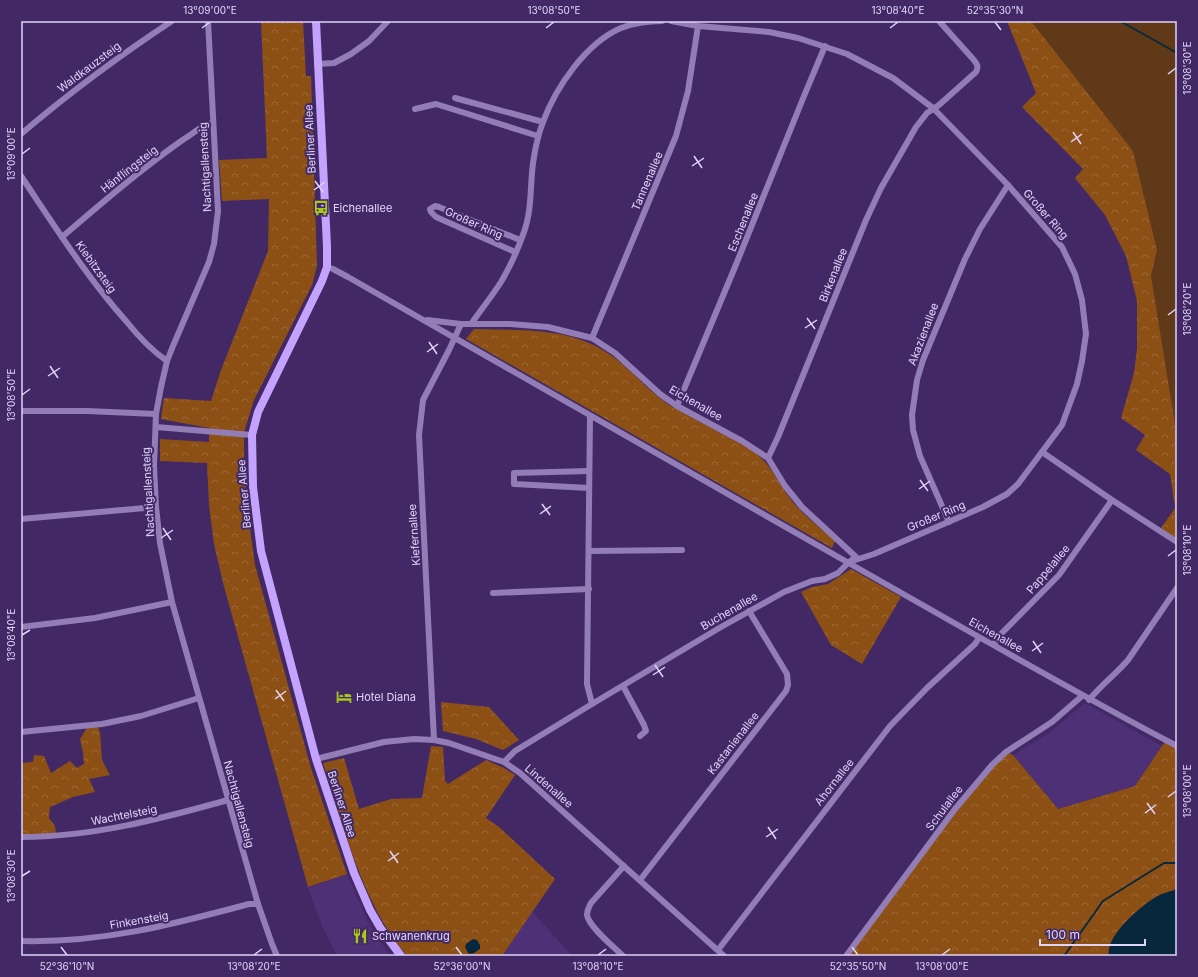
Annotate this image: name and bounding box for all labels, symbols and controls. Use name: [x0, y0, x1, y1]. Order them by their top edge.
text: 13°09'00"E: [183, 4, 237, 16]
text: 13°08'50"E: [527, 4, 581, 16]
text: 13°08'40"E: [872, 4, 924, 16]
text: 52°35'30"N: [967, 4, 1023, 16]
street label: Waldkauzsteig: [55, 39, 123, 95]
text: 13°08'30"E: [1181, 41, 1193, 95]
street label: Berliner Allee: [301, 104, 319, 174]
street label: Nachtigallensteig: [196, 122, 214, 212]
text: 13°09'00"E: [5, 127, 17, 181]
street label: Hänflingsteig: [98, 142, 160, 196]
street label: Tannenallee: [628, 149, 666, 213]
street label: Großer Ring: [1020, 186, 1072, 242]
street label: Eschenallee: [725, 190, 761, 254]
bus stop icon: Eichenallee: [312, 199, 330, 217]
place label: Eichenallee: [333, 201, 392, 215]
street label: Großer Ring: [443, 204, 505, 242]
street label: Kiebitzsteig: [72, 238, 120, 296]
street label: Birkenallee: [816, 246, 850, 304]
text: 13°08'20"E: [1181, 282, 1193, 336]
street label: Akazienallee: [905, 301, 941, 367]
text: 13°08'50"E: [5, 368, 17, 422]
street label: Eichenallee: [667, 382, 725, 424]
street label: Nachtigallensteig: [139, 447, 157, 537]
street label: Berliner Allee: [234, 459, 254, 529]
street label: Großer Ring: [905, 497, 967, 535]
street label: Kiefernallee: [405, 504, 423, 566]
text: 13°08'10"E: [1181, 524, 1193, 576]
street label: Pappelallee: [1023, 541, 1073, 597]
street label: Buchenallee: [698, 589, 760, 633]
text: 13°08'40"E: [5, 609, 17, 661]
street label: Eichenallee: [967, 615, 1025, 655]
hotel icon: Hotel Diana: [335, 688, 353, 706]
place label: Hotel Diana: [356, 690, 416, 704]
street label: Kastanienallee: [704, 709, 762, 777]
street label: Ahornallee: [811, 756, 857, 808]
street label: Nachtigallensteig: [221, 759, 257, 849]
street label: Lindenallee: [522, 761, 576, 811]
text: 13°08'00"E: [1181, 764, 1193, 818]
street label: Berliner Allee: [325, 769, 359, 839]
street label: Schulallee: [922, 782, 966, 834]
street label: Wachtelsteig: [90, 802, 158, 828]
text: 13°08'30"E: [5, 849, 17, 903]
street label: Finkensteig: [108, 908, 170, 932]
scale bar: [1040, 921, 1145, 947]
restaurant icon: Schwanenkrug: [351, 927, 369, 945]
text: 100 m: [1046, 927, 1080, 942]
place label: Schwanenkrug: [372, 929, 450, 943]
text: 52°36'10"N: [40, 960, 94, 972]
text: 13°08'20"E: [227, 960, 281, 972]
text: 52°36'00"N: [434, 960, 490, 972]
text: 13°08'10"E: [572, 960, 624, 972]
text: 52°35'50"N: [830, 960, 886, 972]
text: 13°08'00"E: [915, 960, 969, 972]

